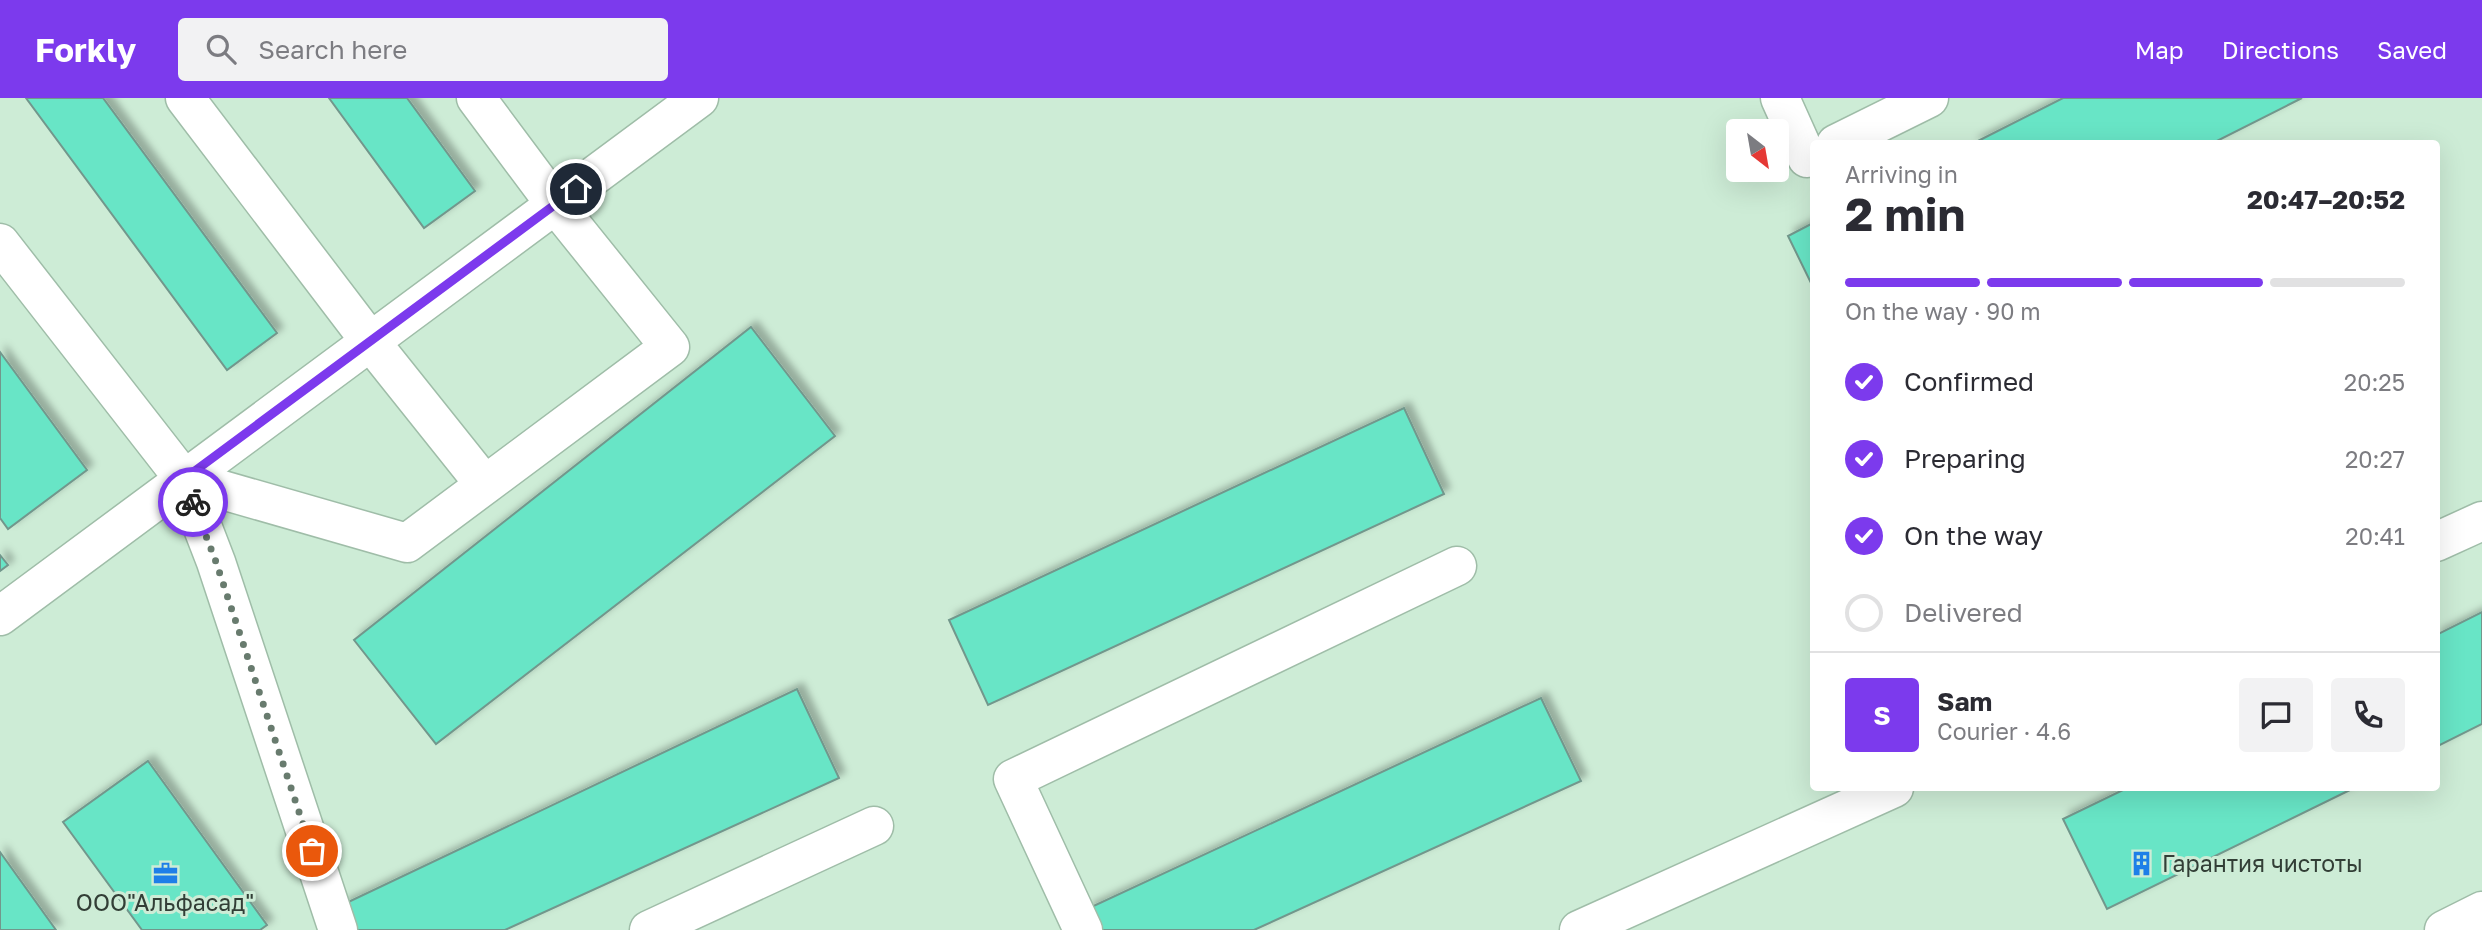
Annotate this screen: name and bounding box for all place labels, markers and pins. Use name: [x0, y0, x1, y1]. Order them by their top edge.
pin: [546, 159, 606, 219]
pin: [282, 821, 342, 881]
place label: Гарантия чистоты: [2162, 849, 2363, 877]
building icon: Гарантия чистоты: [2128, 850, 2156, 878]
office icon: ООО"Альфасад": [151, 859, 179, 887]
place label: ООО"Альфасад": [76, 888, 254, 916]

